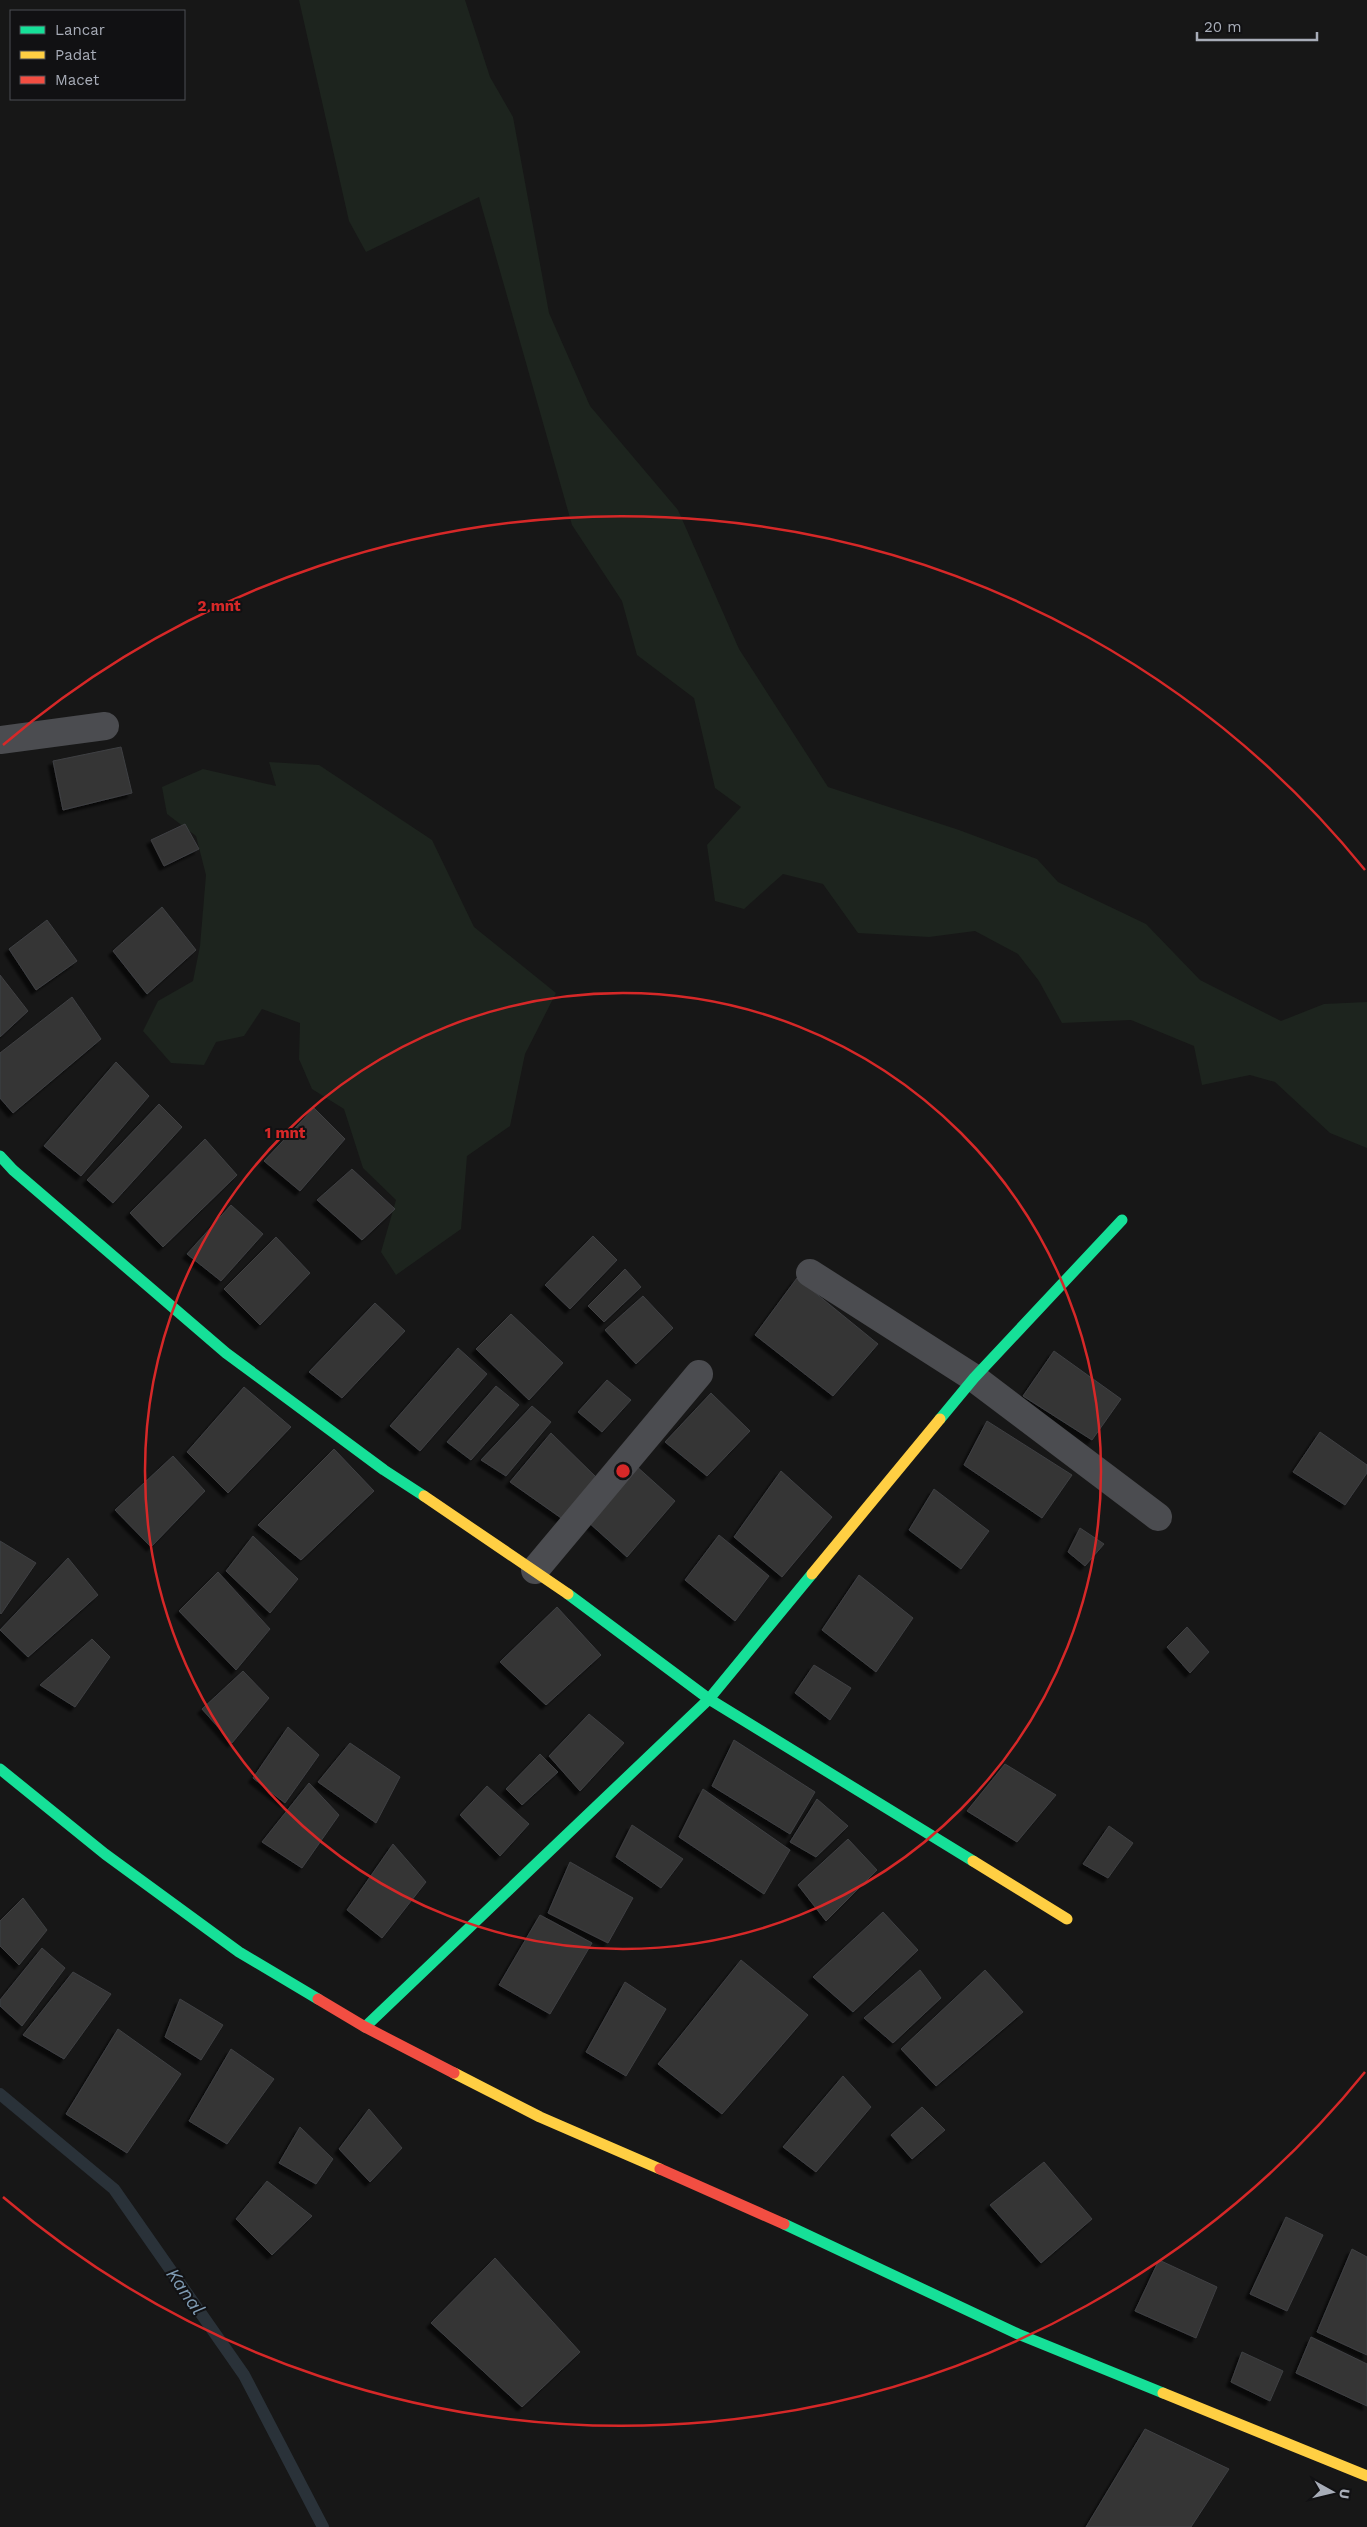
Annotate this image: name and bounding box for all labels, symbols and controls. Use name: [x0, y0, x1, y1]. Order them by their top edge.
legend: [10, 10, 185, 100]
scale bar: [1197, 10, 1317, 42]
text: 20 m: [1204, 18, 1242, 36]
text: Lancar: [55, 21, 105, 39]
text: Padat: [55, 46, 97, 64]
text: Macet: [55, 71, 100, 89]
text: 2 mnt: [197, 597, 241, 615]
text: 1 mnt: [265, 1124, 306, 1142]
centre of rings: [614, 1462, 632, 1480]
water label: Kanal: [161, 2263, 210, 2319]
north arrow: [1307, 2467, 1357, 2517]
text: U: [1336, 2488, 1353, 2500]

